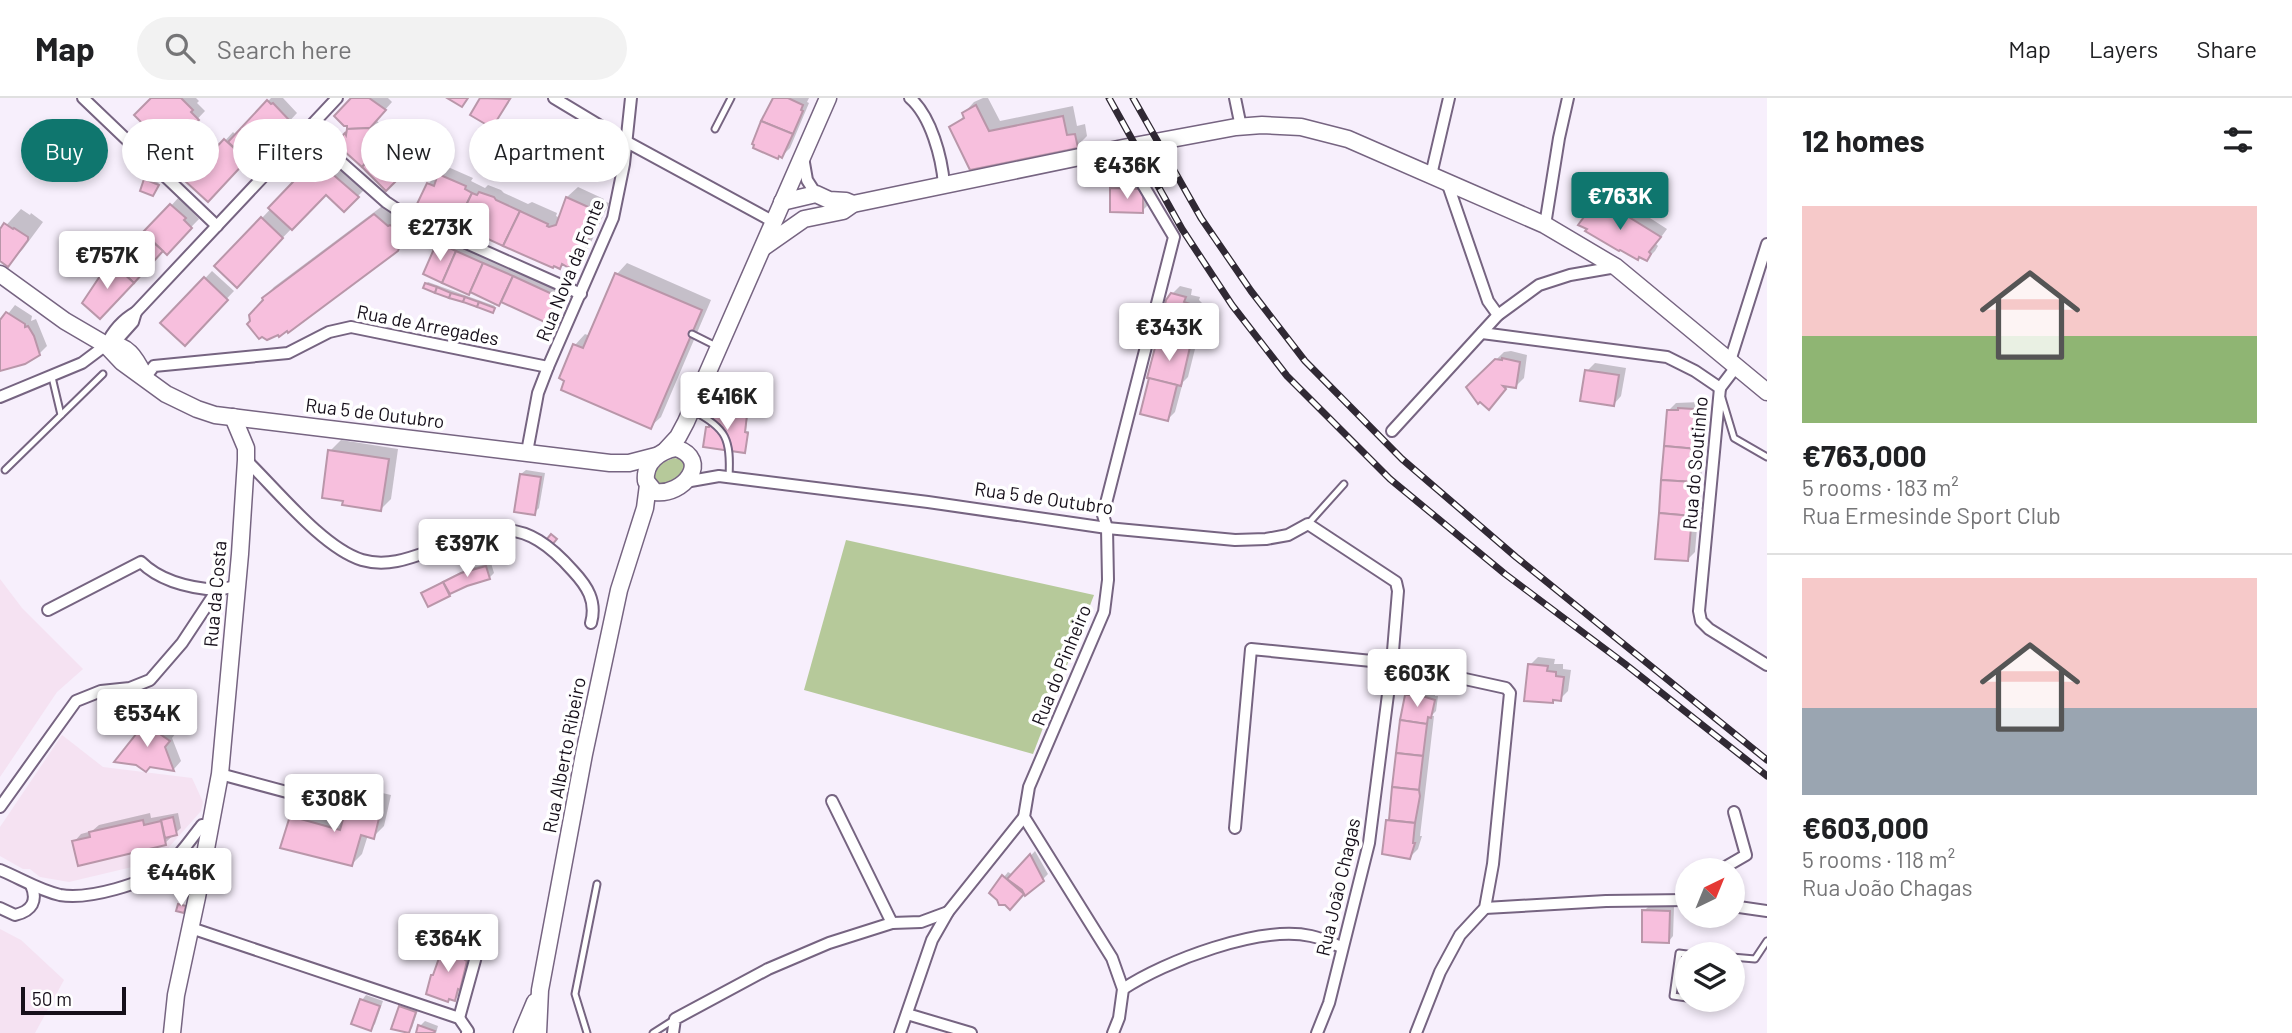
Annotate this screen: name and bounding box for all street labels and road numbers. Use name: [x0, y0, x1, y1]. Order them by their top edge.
street label: Rua Nova da Fonte: [530, 195, 609, 344]
street label: Rua de Arregades: [355, 299, 501, 350]
street label: Rua 5 de Outubro: [304, 393, 446, 432]
street label: Rua do Soutinho: [1677, 395, 1712, 531]
street label: Rua 5 de Outubro: [973, 476, 1115, 519]
street label: Rua da Costa: [198, 540, 231, 648]
street label: Rua do Pinheiro: [1026, 601, 1095, 729]
street label: Rua Alberto Ribeiro: [537, 675, 590, 835]
street label: Rua João Chagas: [1310, 816, 1365, 958]

